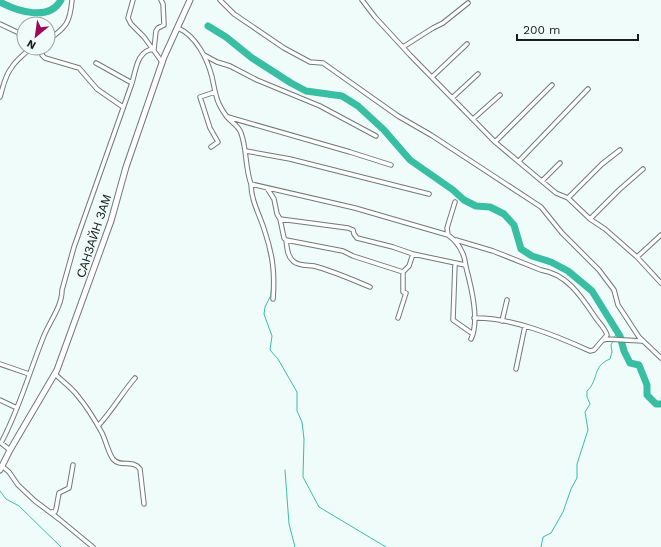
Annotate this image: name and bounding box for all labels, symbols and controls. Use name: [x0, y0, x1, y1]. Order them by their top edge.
north arrow: [16, 16, 56, 56]
scale bar: [517, 16, 638, 42]
text: 200 m: [523, 23, 560, 37]
text: N: [25, 37, 38, 52]
street label: САНЗАЙН ЗАМ: [73, 192, 114, 280]

